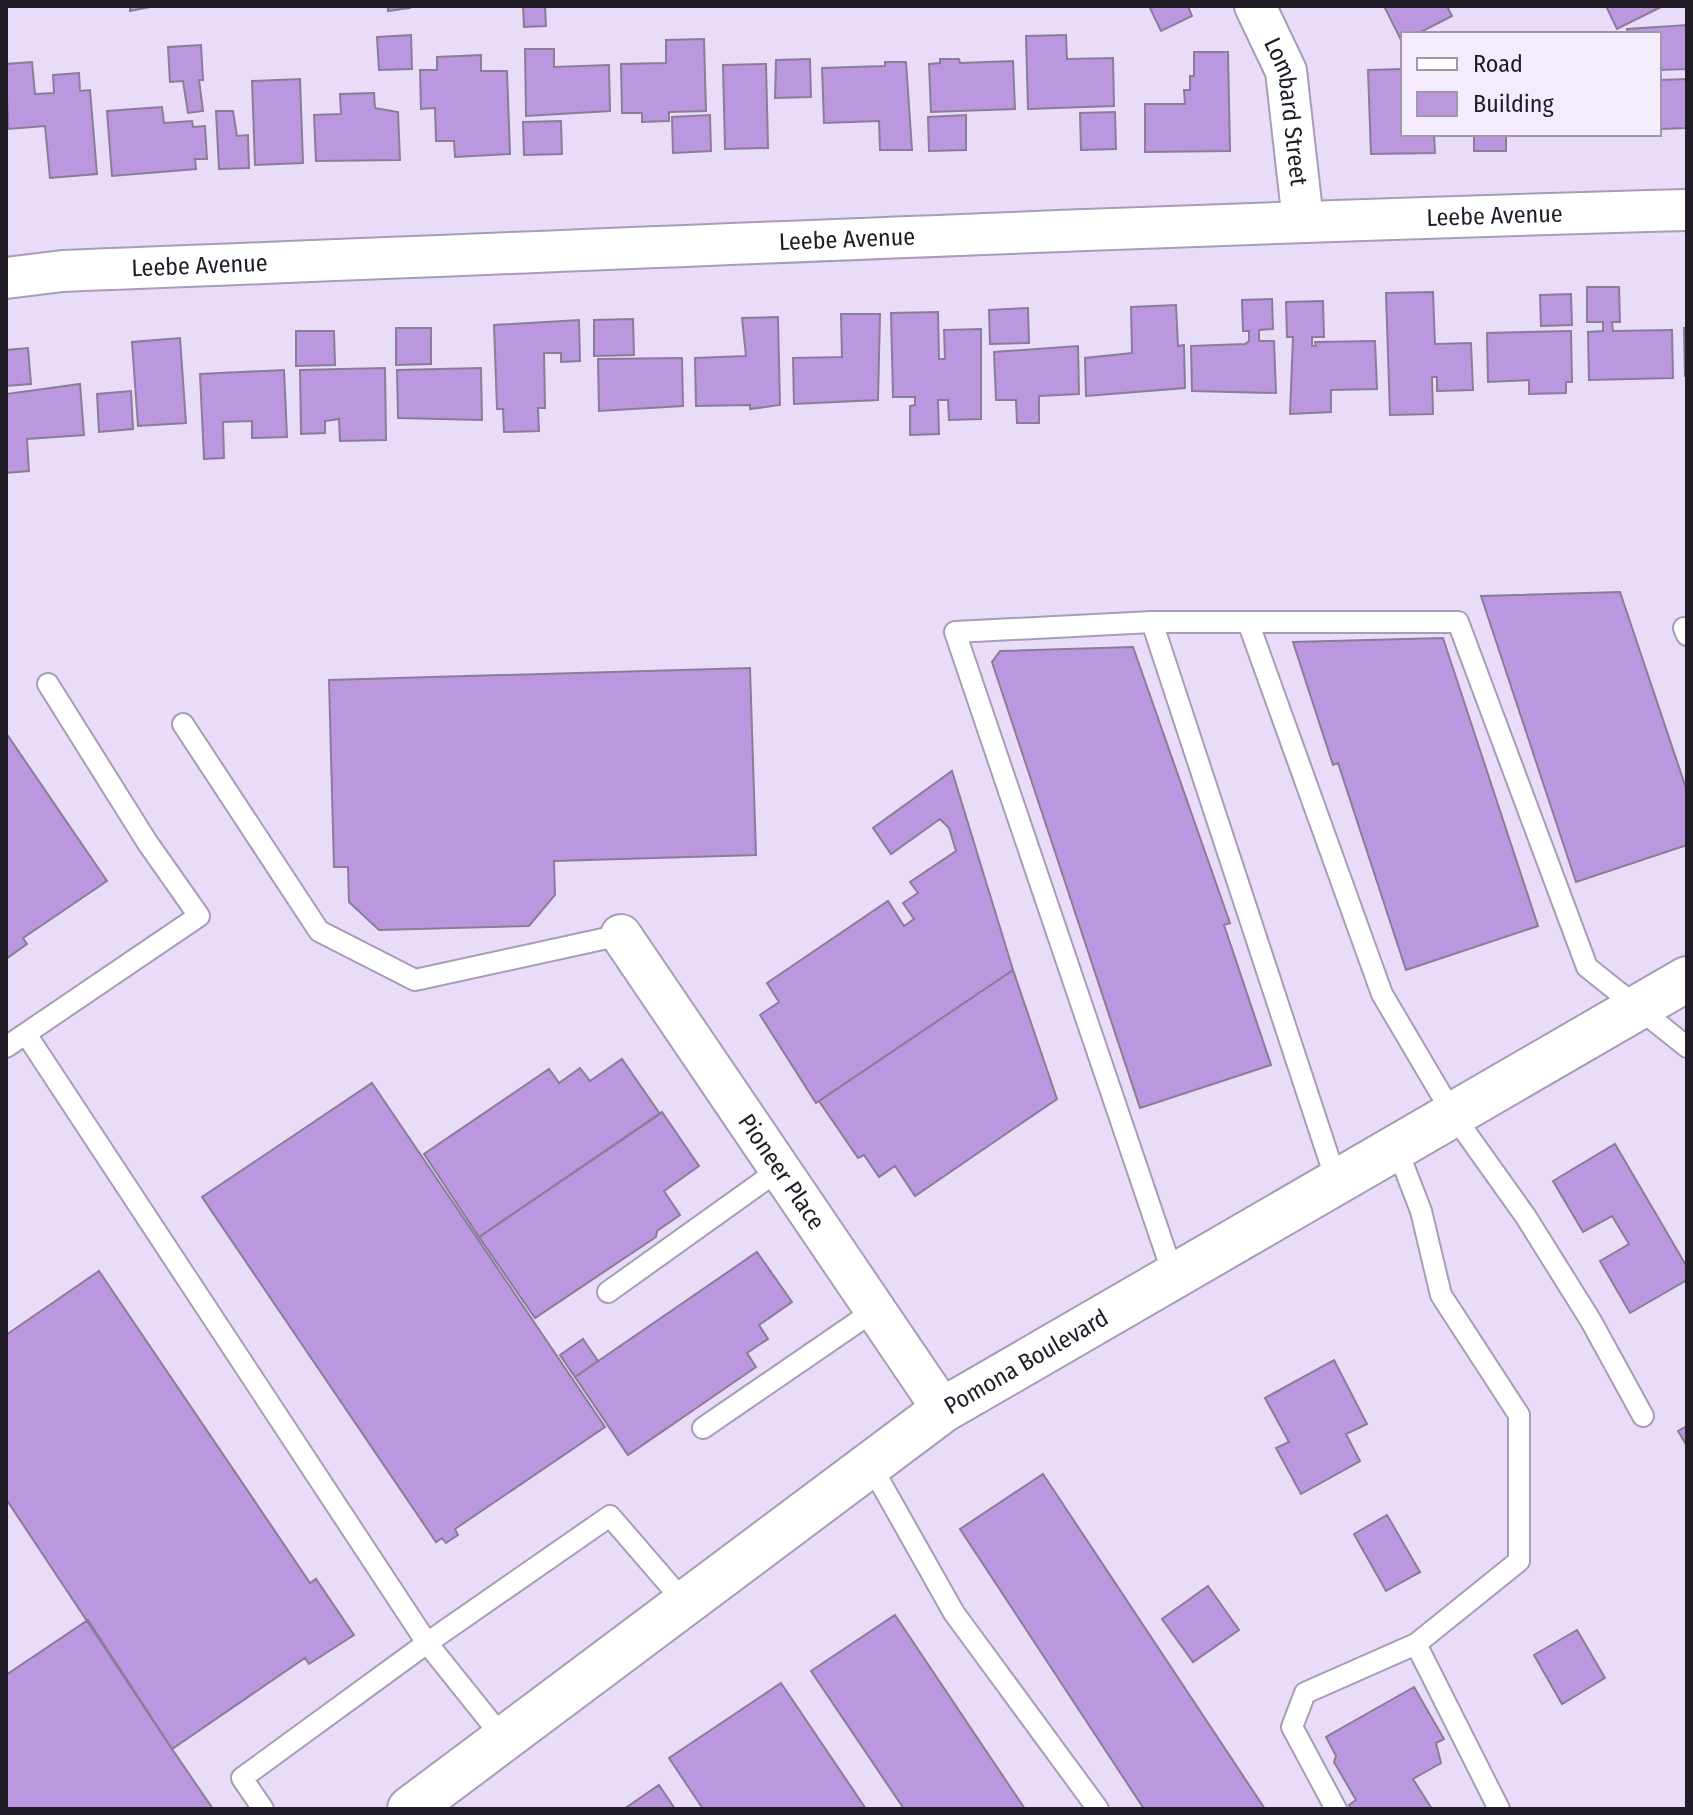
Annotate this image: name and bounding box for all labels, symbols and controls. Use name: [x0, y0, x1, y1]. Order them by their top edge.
legend: [1401, 32, 1661, 136]
street label: Lombard Street: [1258, 33, 1313, 187]
text: Road: [1473, 50, 1523, 78]
text: Building: [1473, 90, 1555, 118]
street label: Leebe Avenue: [1426, 200, 1563, 232]
street label: Leebe Avenue: [778, 223, 916, 256]
street label: Leebe Avenue: [131, 249, 268, 282]
street label: Pioneer Place: [732, 1109, 831, 1235]
street label: Pomona Boulevard: [939, 1303, 1113, 1420]

